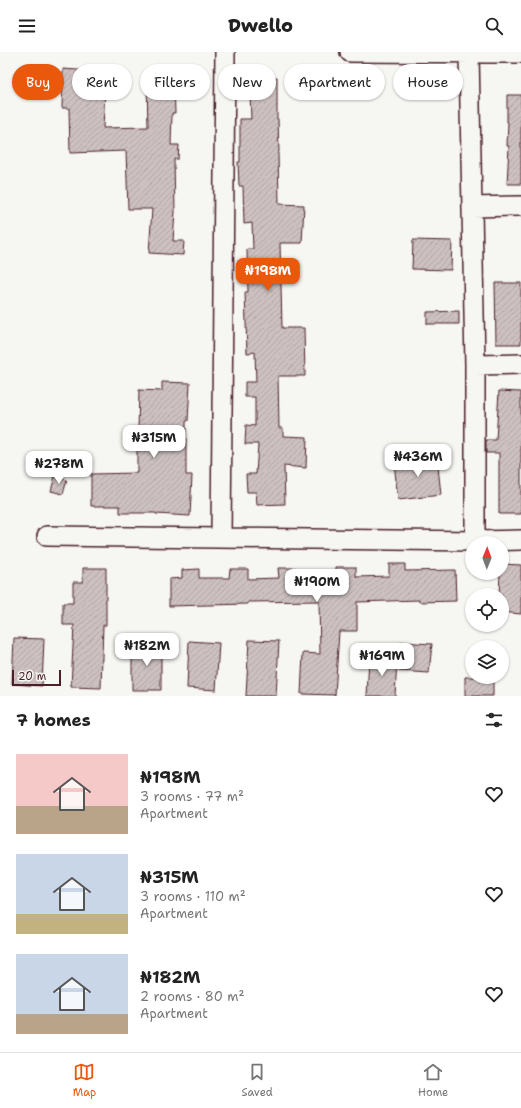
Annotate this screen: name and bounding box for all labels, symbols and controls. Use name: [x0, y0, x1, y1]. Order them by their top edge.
text: Dwello: [228, 14, 293, 38]
icon: menu: [16, 15, 38, 37]
icon: search: [483, 15, 505, 37]
chip: Buy: [12, 64, 64, 100]
chip: Rent: [72, 64, 132, 100]
chip: Filters: [140, 64, 210, 100]
chip: New: [218, 64, 276, 100]
chip: Apartment: [284, 64, 385, 100]
chip: House: [393, 64, 463, 100]
pin: ₦198M: [240, 258, 296, 292]
text: ₦198M: [245, 262, 291, 279]
pin: ₦315M: [126, 425, 182, 459]
text: ₦315M: [132, 429, 176, 446]
pin: ₦436M: [390, 444, 446, 478]
text: ₦436M: [393, 448, 443, 465]
pin: ₦278M: [31, 451, 87, 485]
text: ₦278M: [34, 455, 84, 472]
north arrow: [465, 536, 509, 580]
map controls: [465, 536, 509, 684]
pin: ₦190M: [289, 569, 345, 603]
text: ₦190M: [294, 573, 340, 590]
button: locate: [465, 588, 509, 632]
pin: ₦182M: [119, 633, 175, 667]
text: ₦182M: [124, 637, 170, 654]
button: layers: [465, 640, 509, 684]
pin: ₦169M: [354, 643, 410, 677]
text: ₦169M: [359, 647, 405, 664]
scale bar: [12, 668, 61, 687]
text: 20 m: [18, 669, 46, 684]
text: 7 homes: [16, 709, 91, 731]
icon: filters: [483, 709, 505, 731]
text: ₦198M: [140, 766, 201, 788]
icon: home: [48, 770, 96, 818]
icon: heart: [483, 783, 505, 805]
text: 3 rooms · 77 m²: [140, 788, 244, 805]
text: Apartment: [140, 805, 208, 822]
text: ₦315M: [140, 866, 199, 888]
icon: home: [48, 870, 96, 918]
icon: heart: [483, 883, 505, 905]
text: 3 rooms · 110 m²: [140, 888, 246, 905]
text: Apartment: [140, 905, 208, 922]
text: ₦182M: [140, 966, 200, 988]
icon: home: [48, 970, 96, 1018]
icon: heart: [483, 983, 505, 1005]
text: 2 rooms · 80 m²: [140, 988, 244, 1005]
text: Apartment: [140, 1005, 208, 1022]
tab: Map: [73, 1061, 96, 1100]
tab: Saved: [242, 1061, 273, 1100]
tab: Home: [418, 1061, 448, 1100]

